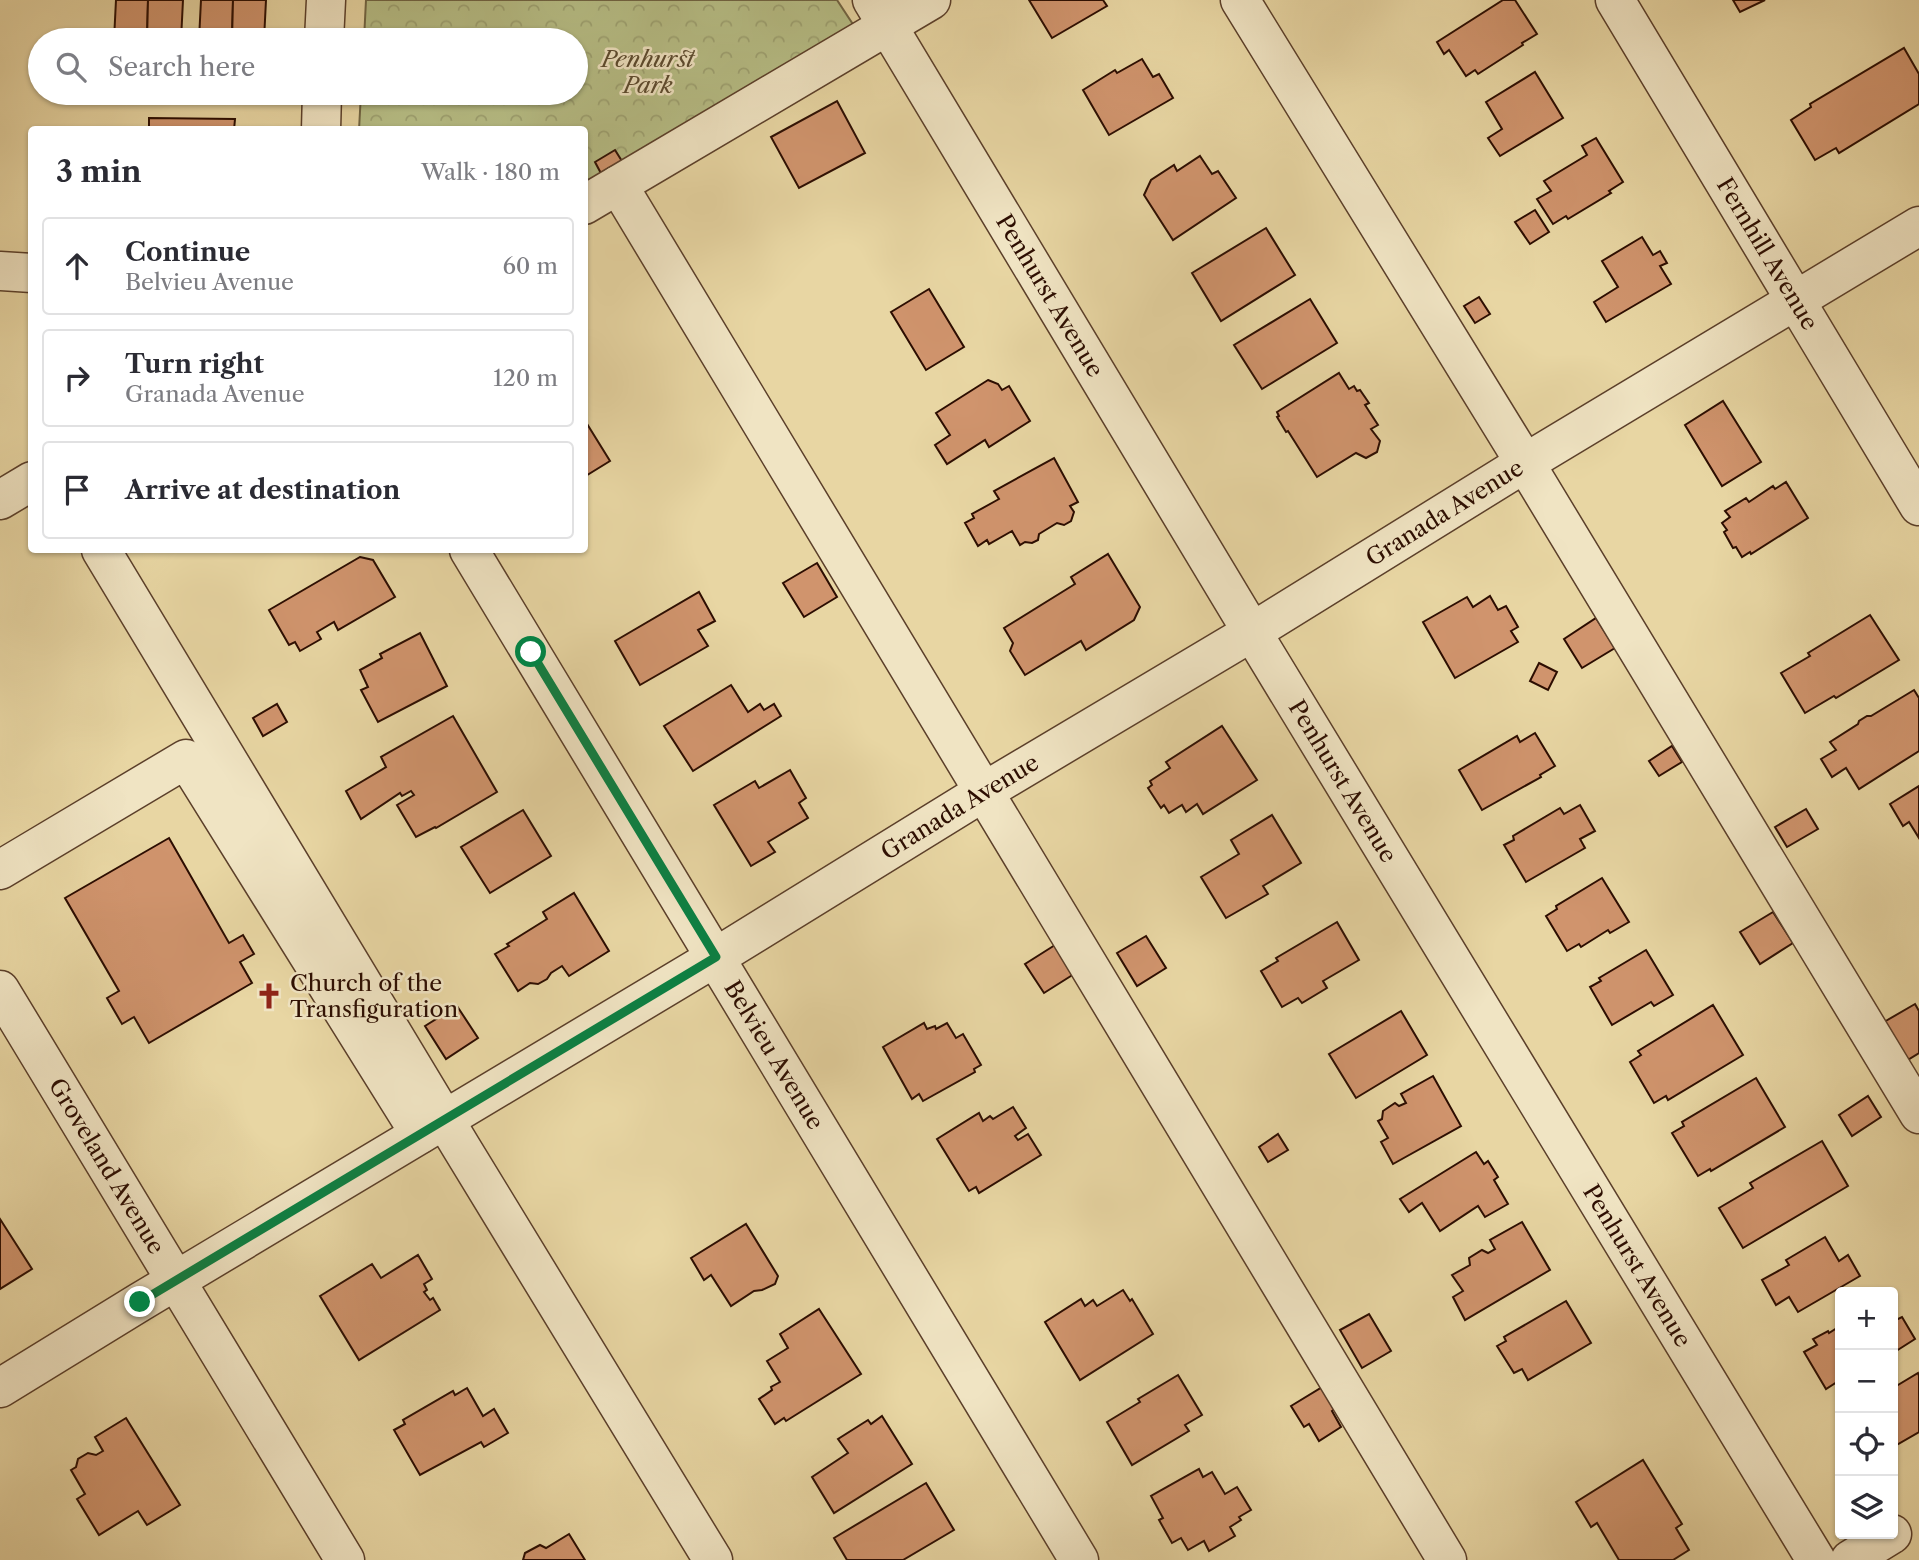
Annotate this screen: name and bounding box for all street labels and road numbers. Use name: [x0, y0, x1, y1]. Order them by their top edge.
street label: Fernhill Avenue: [1711, 172, 1824, 335]
street label: Penhurst Avenue: [990, 209, 1109, 382]
street label: Granada Avenue: [1361, 454, 1528, 572]
street label: Penhurst Avenue: [1283, 695, 1403, 868]
street label: Granada Avenue: [876, 748, 1044, 866]
street label: Belvieu Avenue: [718, 975, 830, 1135]
street label: Groveland Avenue: [43, 1073, 171, 1259]
street label: Penhurst Avenue: [1577, 1179, 1697, 1352]

